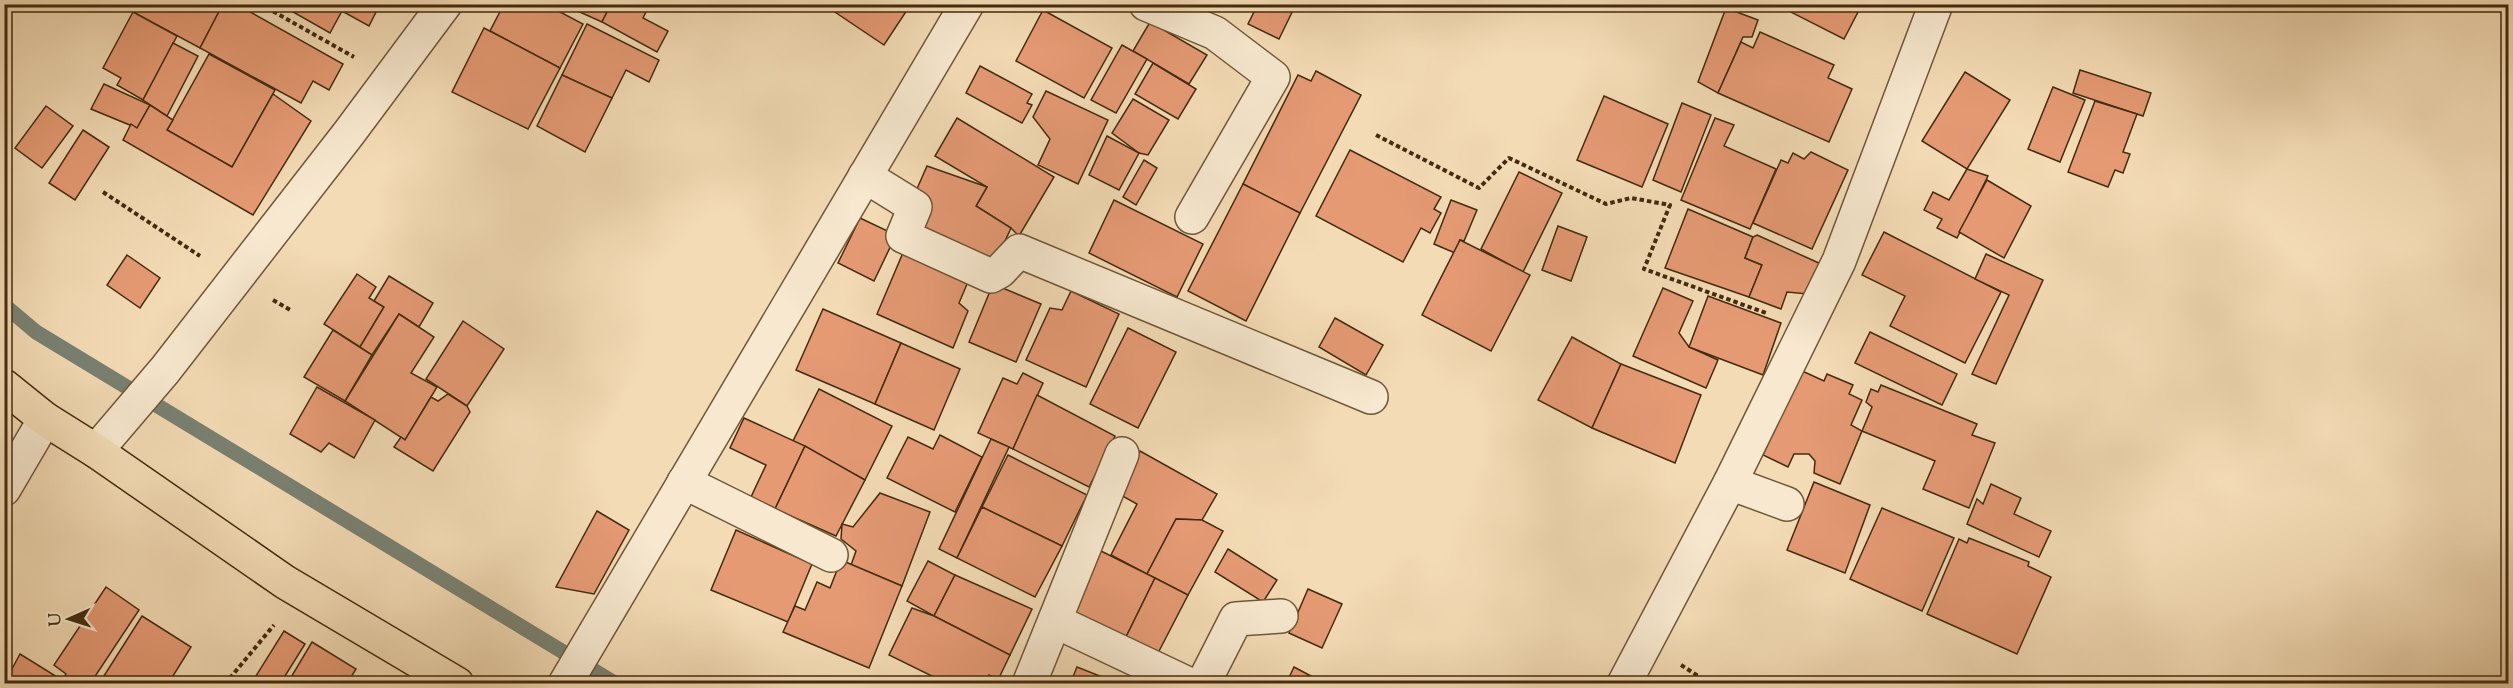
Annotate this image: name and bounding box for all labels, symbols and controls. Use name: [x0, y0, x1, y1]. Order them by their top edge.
north arrow: [39, 589, 99, 649]
text: U: [45, 612, 68, 627]

